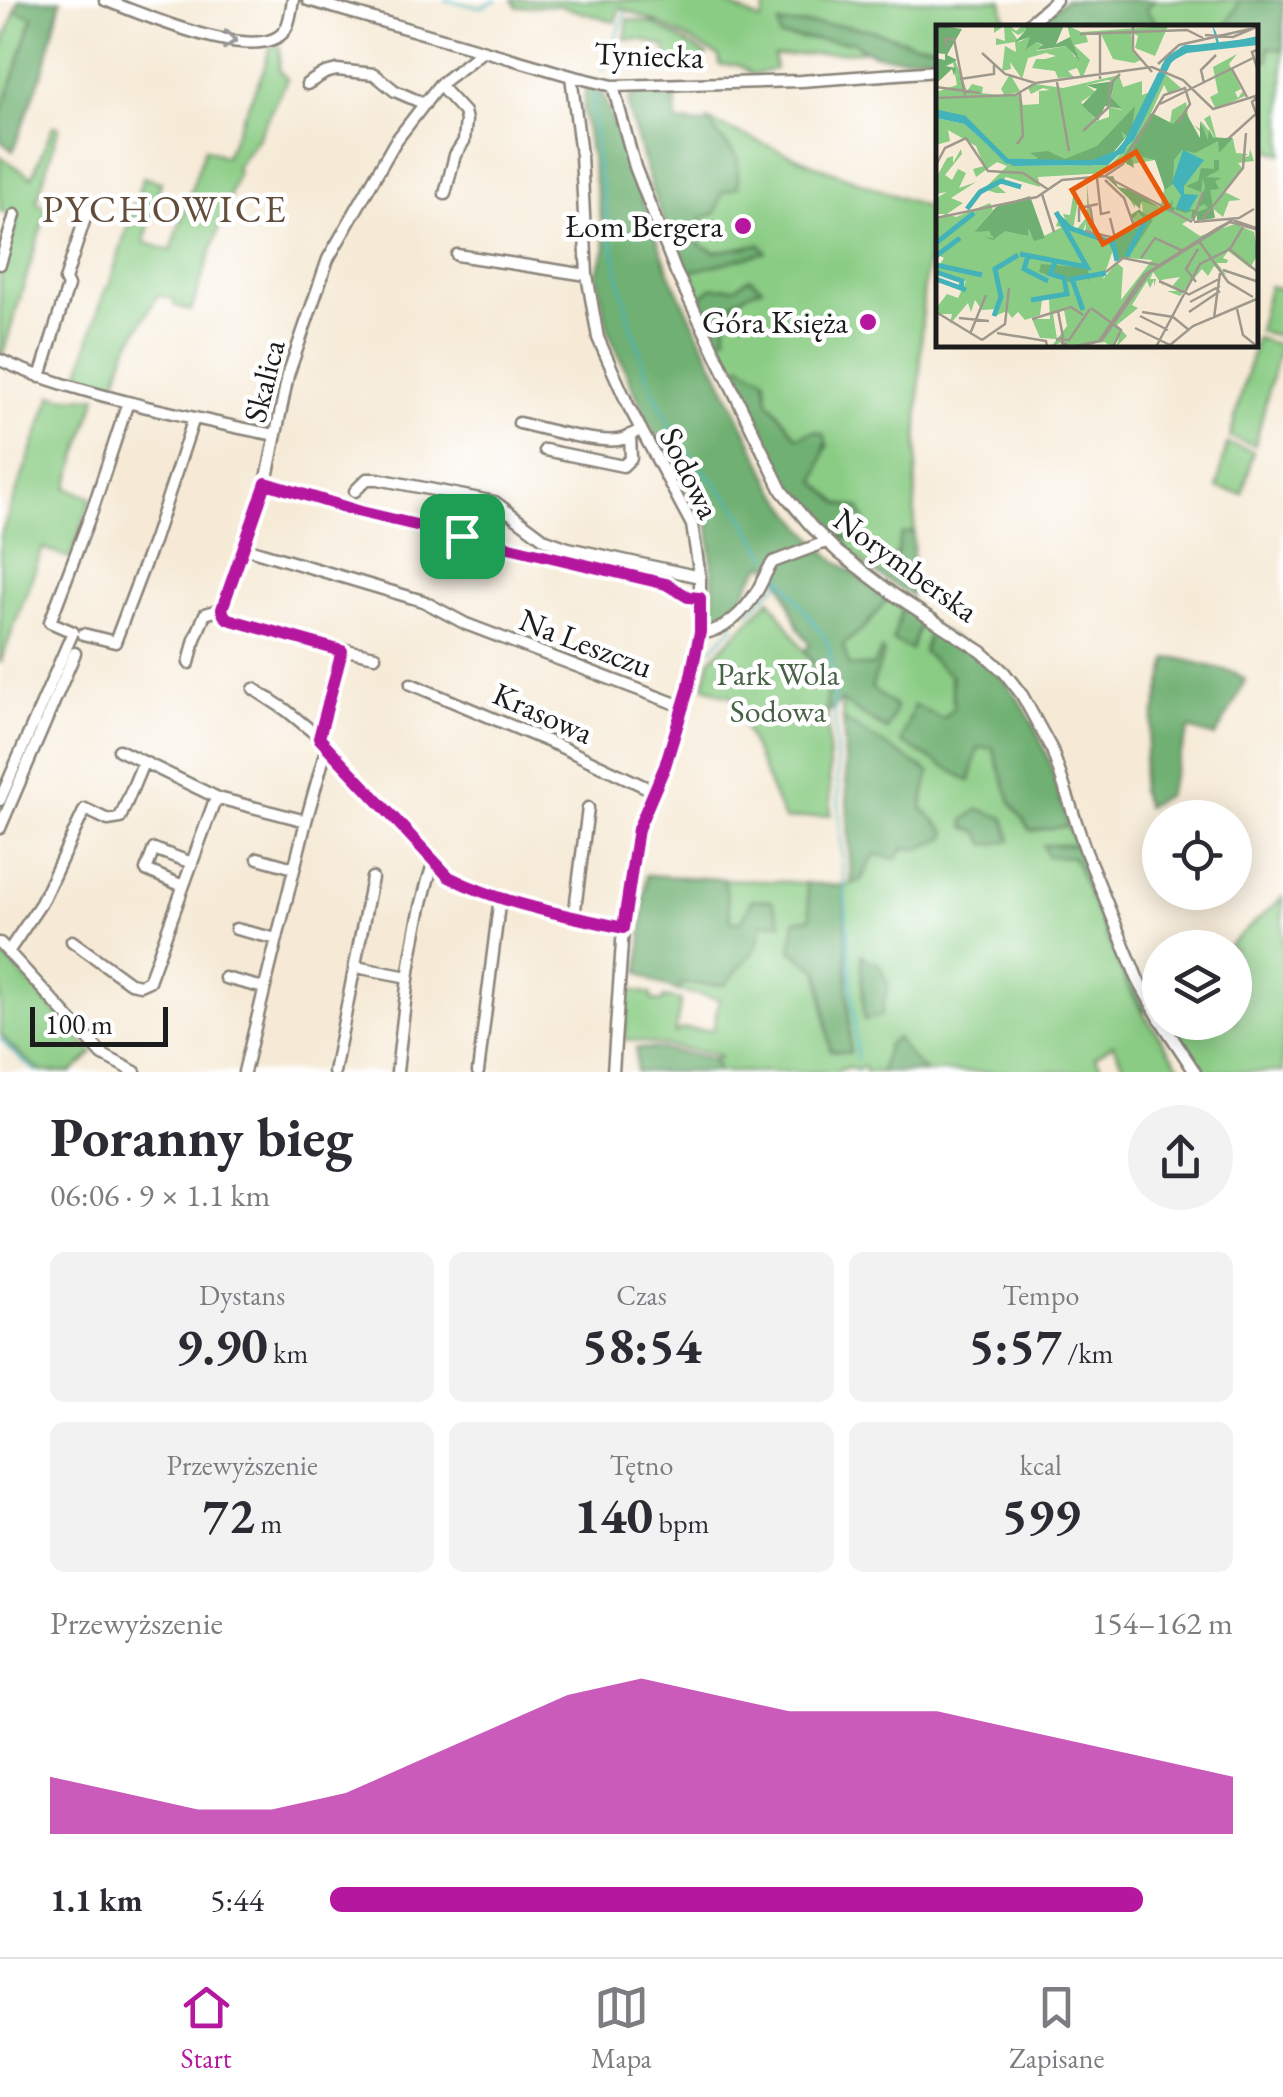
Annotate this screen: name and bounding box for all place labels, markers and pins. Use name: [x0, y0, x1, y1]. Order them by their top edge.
place label: Łom Bergera: [565, 205, 723, 247]
marker: Łom Bergera: [732, 215, 754, 237]
place label: Góra Księża: [702, 301, 848, 343]
marker: Góra Księża: [857, 311, 879, 333]
pin: [420, 494, 505, 579]

